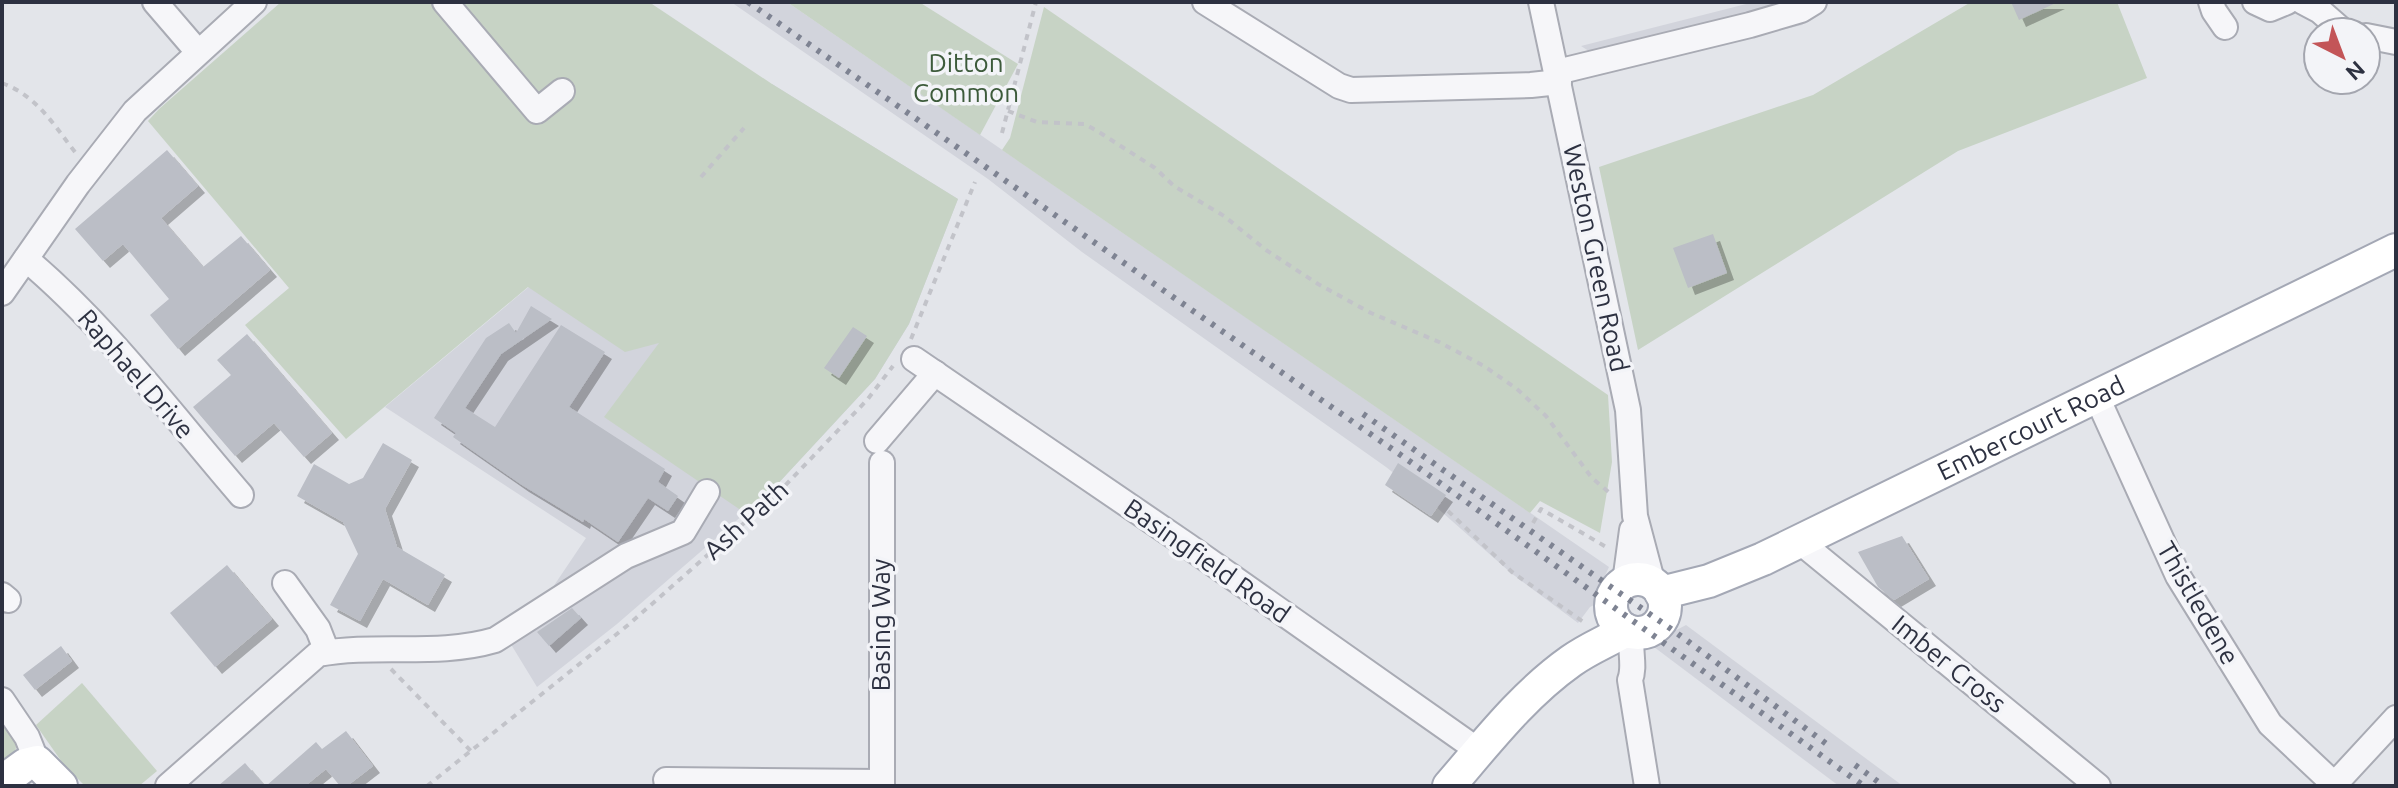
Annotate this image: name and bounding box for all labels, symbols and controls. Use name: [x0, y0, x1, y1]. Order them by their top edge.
north arrow: [2302, 16, 2382, 96]
park label: Ditton Common: [913, 48, 1019, 107]
text: N: [2341, 56, 2370, 86]
street label: Weston Green Road: [1558, 141, 1635, 374]
street label: Raphael Drive: [72, 303, 200, 444]
street label: Embercourt Road: [1932, 370, 2129, 486]
street label: Ash Path: [698, 474, 794, 565]
street label: Basingfield Road: [1119, 493, 1296, 629]
street label: Thistledene: [2152, 536, 2245, 669]
street label: Basing Way: [866, 559, 895, 691]
street label: Imber Cross: [1887, 609, 2012, 718]

